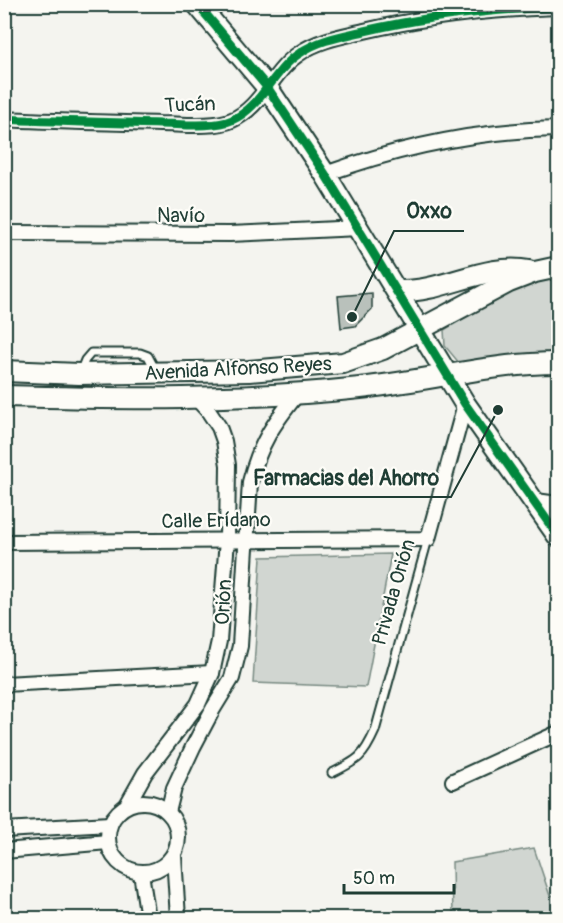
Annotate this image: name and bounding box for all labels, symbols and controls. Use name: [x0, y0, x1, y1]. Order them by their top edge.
street label: Tucán: [164, 91, 216, 118]
callout: Oxxo: [394, 192, 464, 231]
text: Oxxo: [406, 198, 453, 225]
street label: Navío: [157, 203, 205, 228]
street label: Avenida Alfonso Reyes: [144, 351, 332, 386]
callout: Farmacias del Ahorro: [241, 458, 451, 497]
text: Farmacias del Ahorro: [253, 465, 440, 492]
street label: Calle Erídano: [161, 507, 271, 534]
street label: Privada Orión: [366, 536, 421, 648]
street label: Orión: [210, 579, 237, 625]
scale bar: [344, 857, 454, 895]
text: 50 m: [353, 867, 395, 890]

